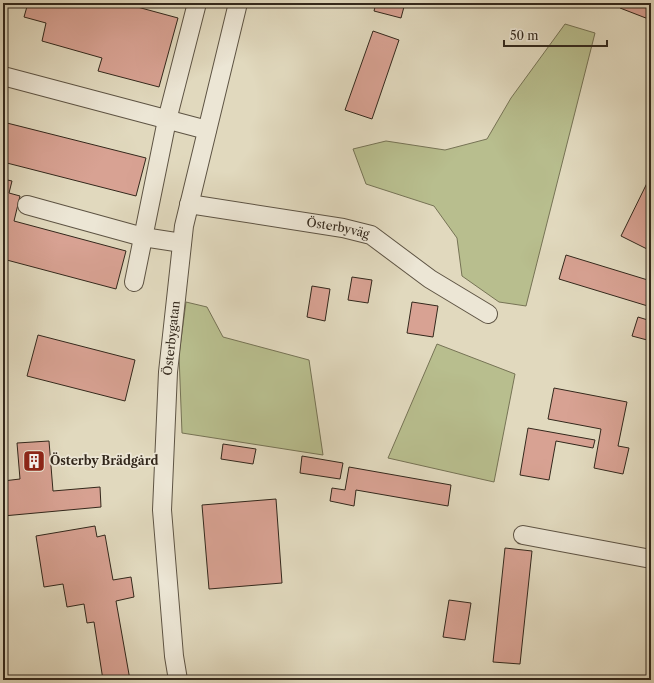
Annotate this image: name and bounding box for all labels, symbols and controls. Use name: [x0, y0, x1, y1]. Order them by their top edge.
scale bar: [504, 22, 607, 48]
text: 50 m: [510, 28, 539, 43]
street label: Österbyväg: [306, 213, 372, 241]
street label: Österbygatan: [159, 299, 183, 376]
building icon: Österby Brädgård: [21, 448, 47, 474]
place label: Österby Brädgård: [50, 452, 158, 468]

